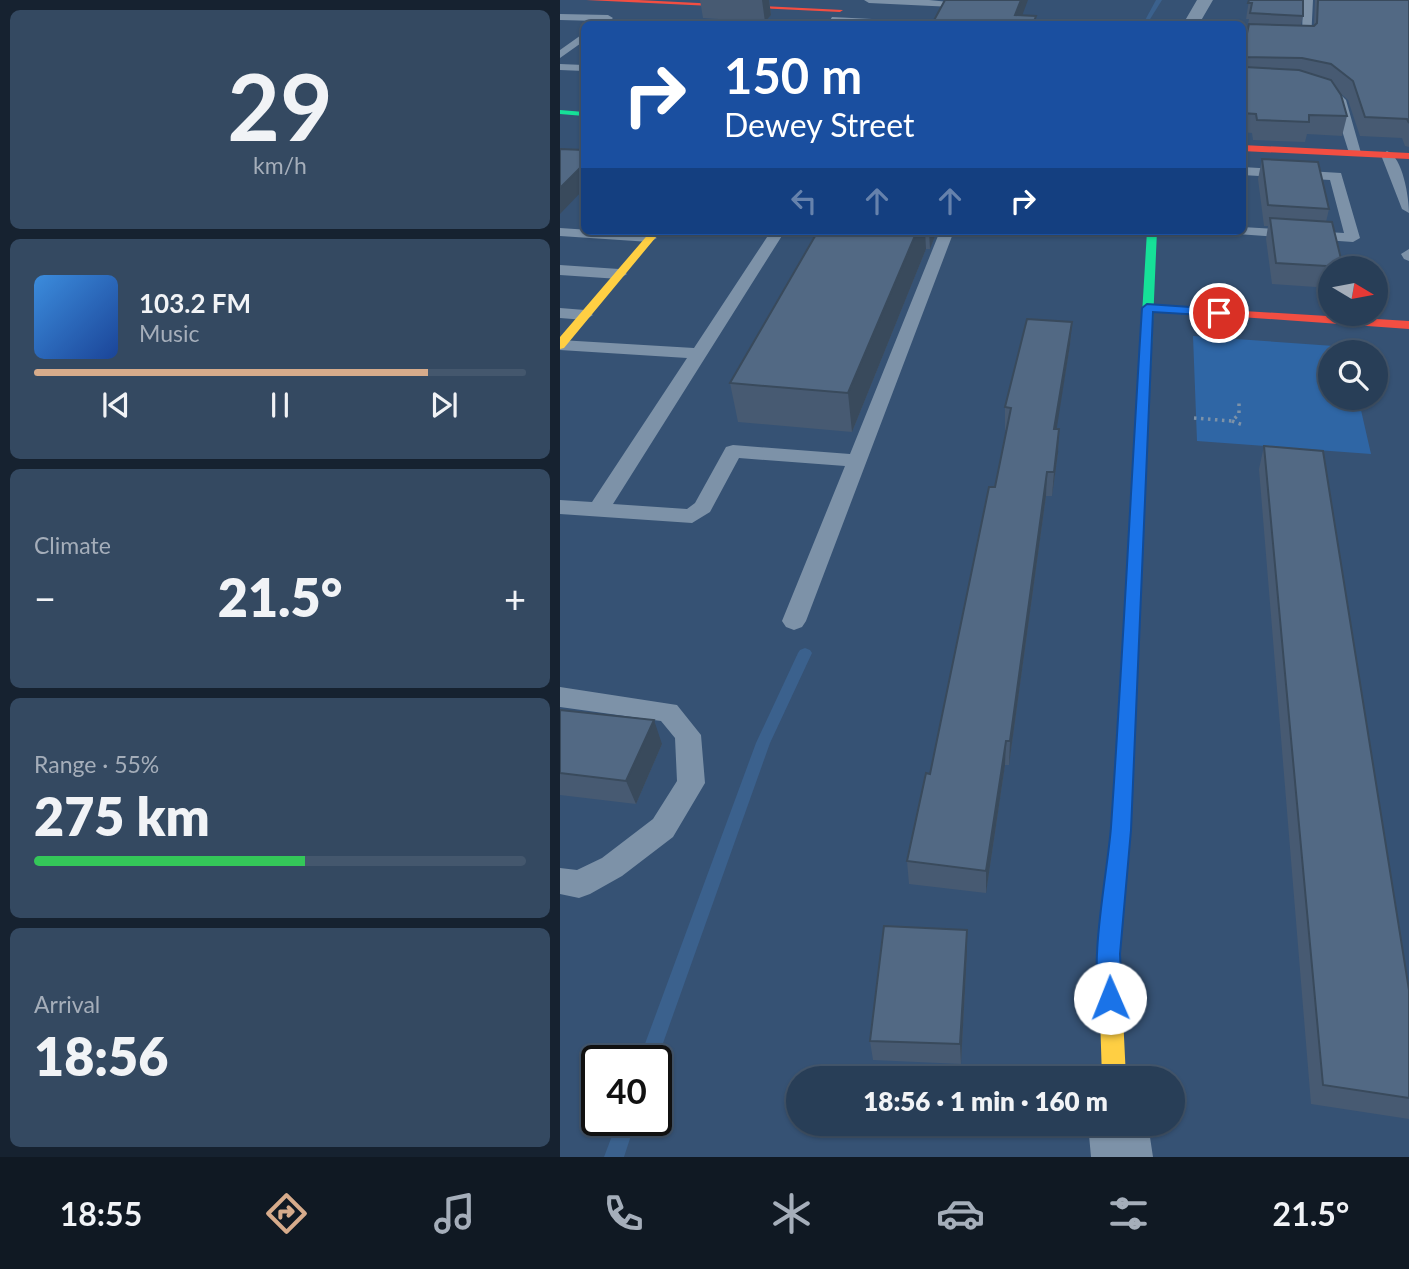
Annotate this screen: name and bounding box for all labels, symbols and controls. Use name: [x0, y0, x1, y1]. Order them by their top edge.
text: 150 m: [724, 46, 862, 104]
icon: right: [609, 49, 700, 140]
text: 29: [227, 51, 333, 160]
text: Dewey Street: [724, 105, 914, 144]
text: km/h: [253, 151, 307, 179]
icon: left: [785, 182, 823, 220]
icon: ahead: [858, 182, 896, 220]
icon: ahead: [931, 182, 969, 220]
icon: right: [1004, 182, 1042, 220]
north arrow: [1318, 256, 1388, 326]
map controls: [1318, 256, 1388, 410]
pin: [1189, 283, 1249, 343]
text: 103.2 FM: [139, 287, 251, 319]
icon: arrive: [1200, 294, 1238, 332]
text: Music: [139, 319, 199, 347]
button: search: [1318, 340, 1388, 410]
icon: previous: [97, 386, 135, 424]
icon: pause: [261, 386, 299, 424]
icon: next: [425, 386, 463, 424]
text: Climate: [34, 531, 111, 559]
text: 21.5°: [218, 566, 342, 628]
text: −: [34, 575, 56, 621]
text: +: [504, 575, 526, 621]
text: Range · 55%: [34, 750, 159, 778]
text: 275 km: [34, 785, 210, 847]
position arrow: [1073, 961, 1147, 1035]
text: Arrival: [34, 990, 100, 1018]
text: 18:56: [34, 1025, 168, 1087]
speed limit sign: 40: [581, 1045, 672, 1136]
text: 18:56 · 1 min · 160 m: [863, 1085, 1108, 1117]
icon: directions: [262, 1189, 311, 1238]
icon: music: [430, 1189, 479, 1238]
icon: phone: [599, 1189, 648, 1238]
icon: climate: [767, 1189, 816, 1238]
icon: car: [936, 1189, 985, 1238]
icon: filters: [1104, 1189, 1153, 1238]
text: 18:55: [60, 1194, 142, 1233]
text: 21.5°: [1273, 1194, 1349, 1233]

